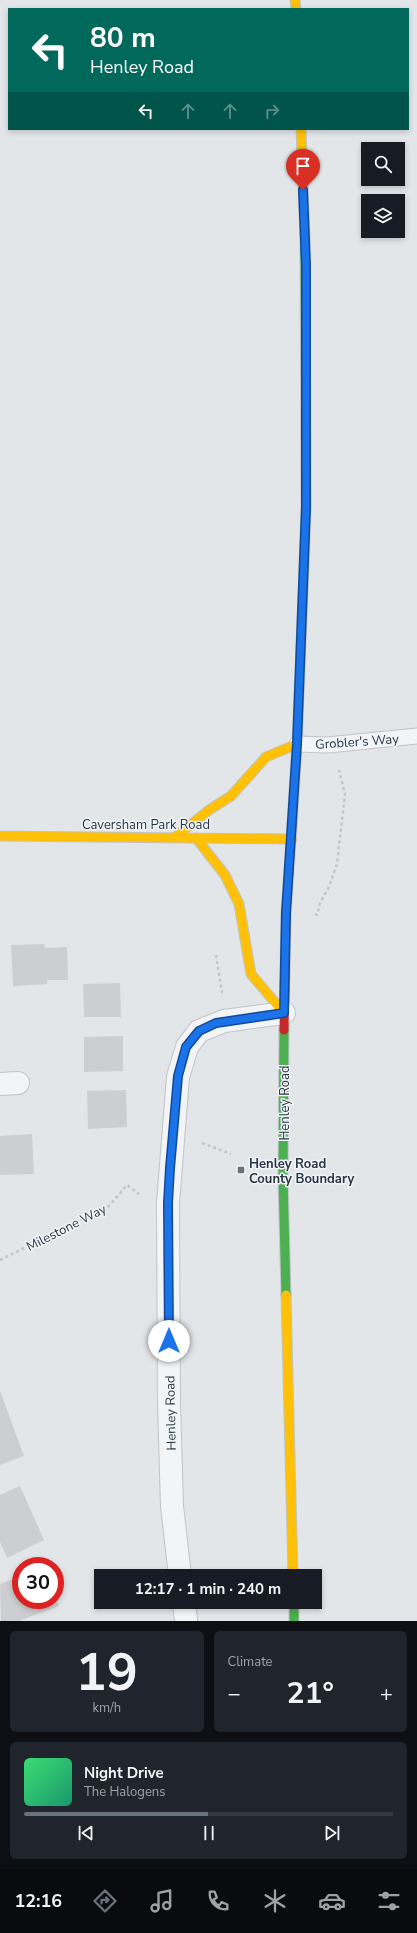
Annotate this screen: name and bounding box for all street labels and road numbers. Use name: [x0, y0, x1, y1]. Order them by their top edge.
street label: Grobler's Way: [315, 730, 400, 754]
street label: Caversham Park Road: [82, 816, 210, 834]
street label: Henley Road: [276, 1065, 294, 1141]
street label: Milestone Way: [23, 1200, 110, 1256]
street label: Henley Road: [161, 1375, 181, 1451]

